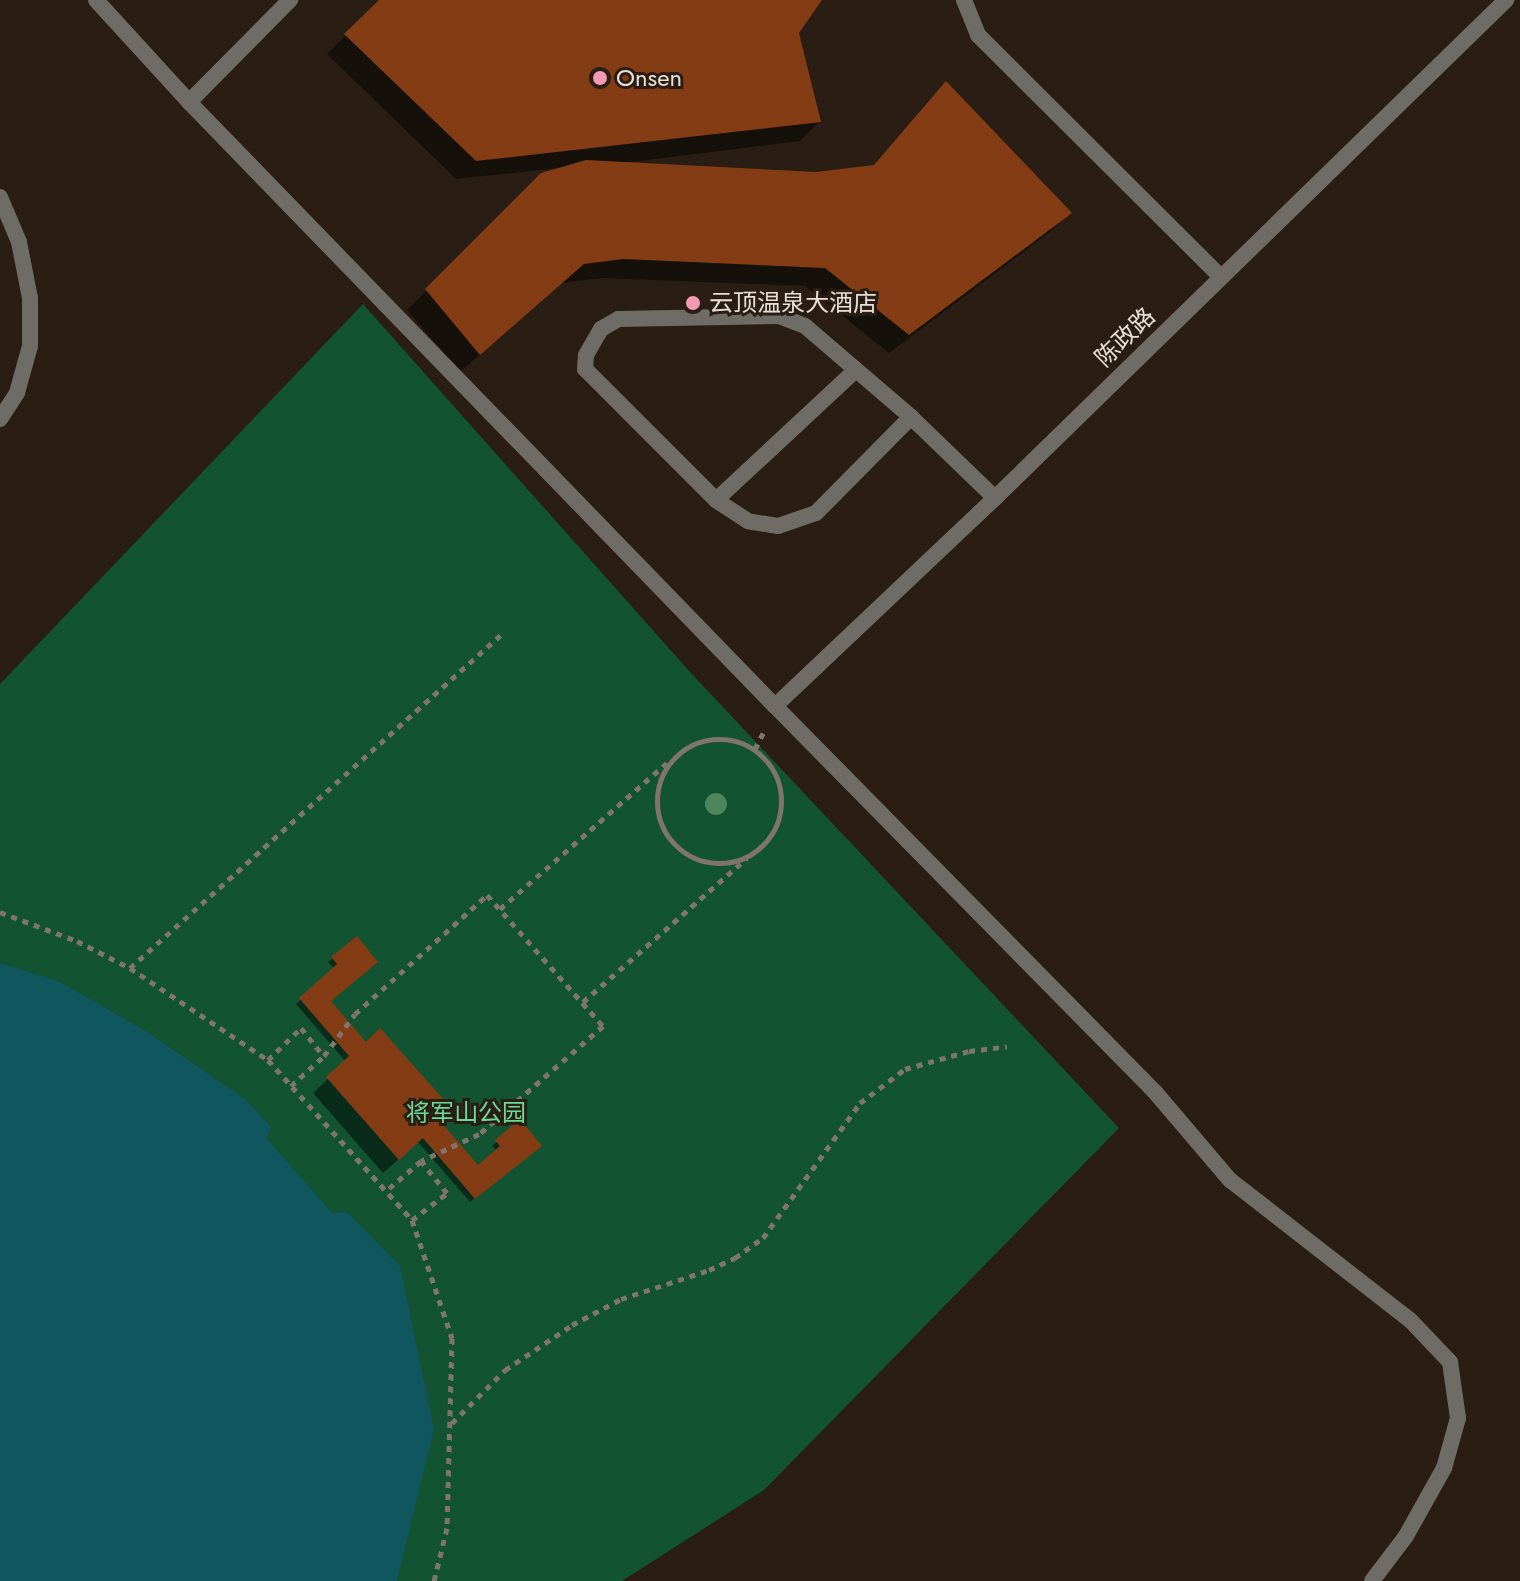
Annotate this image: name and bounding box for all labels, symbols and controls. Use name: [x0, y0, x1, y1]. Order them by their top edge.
place label: Onsen: [616, 64, 682, 92]
marker: Onsen: [591, 69, 609, 87]
place label: 云顶温泉大酒店: [709, 289, 877, 317]
marker: 云顶温泉大酒店: [684, 294, 702, 312]
street label: 陈政路: [1089, 302, 1161, 372]
park label: 将军山公园: [406, 1099, 526, 1127]

